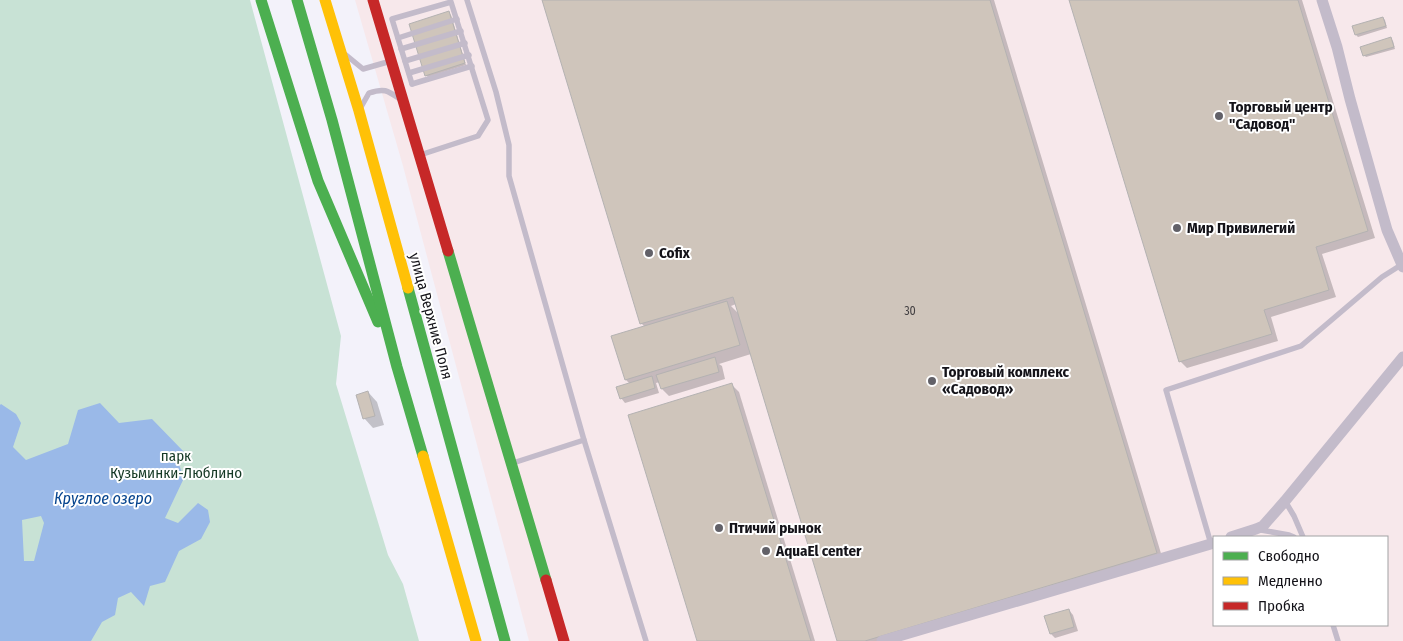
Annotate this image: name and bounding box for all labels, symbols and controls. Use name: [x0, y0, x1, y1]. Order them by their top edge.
place label: Торговый центр "Садовод": [1229, 98, 1333, 133]
marker: Торговый центр "Садовод": [1213, 110, 1225, 122]
place label: Мир Привилегий: [1187, 219, 1295, 237]
marker: Мир Привилегий: [1171, 222, 1183, 234]
place label: Cofix: [659, 244, 691, 262]
marker: Cofix: [643, 247, 655, 259]
street label: улица Верхние Поля: [405, 251, 457, 381]
house number: 30: [904, 304, 916, 318]
place label: Торговый комплекс «Садовод»: [942, 363, 1070, 398]
marker: Торговый комплекс «Садовод»: [926, 375, 938, 387]
park label: парк Кузьминки-Люблино: [110, 447, 242, 482]
water label: Круглое озеро: [54, 489, 152, 508]
place label: Птичий рынок: [729, 519, 822, 537]
marker: Птичий рынок: [713, 522, 725, 534]
legend: [1213, 536, 1388, 626]
place label: AquaEl center: [775, 542, 862, 560]
marker: AquaEl center: [760, 545, 772, 557]
text: Свободно: [1258, 547, 1320, 565]
text: Медленно: [1258, 572, 1323, 590]
text: Пробка: [1258, 597, 1305, 615]

